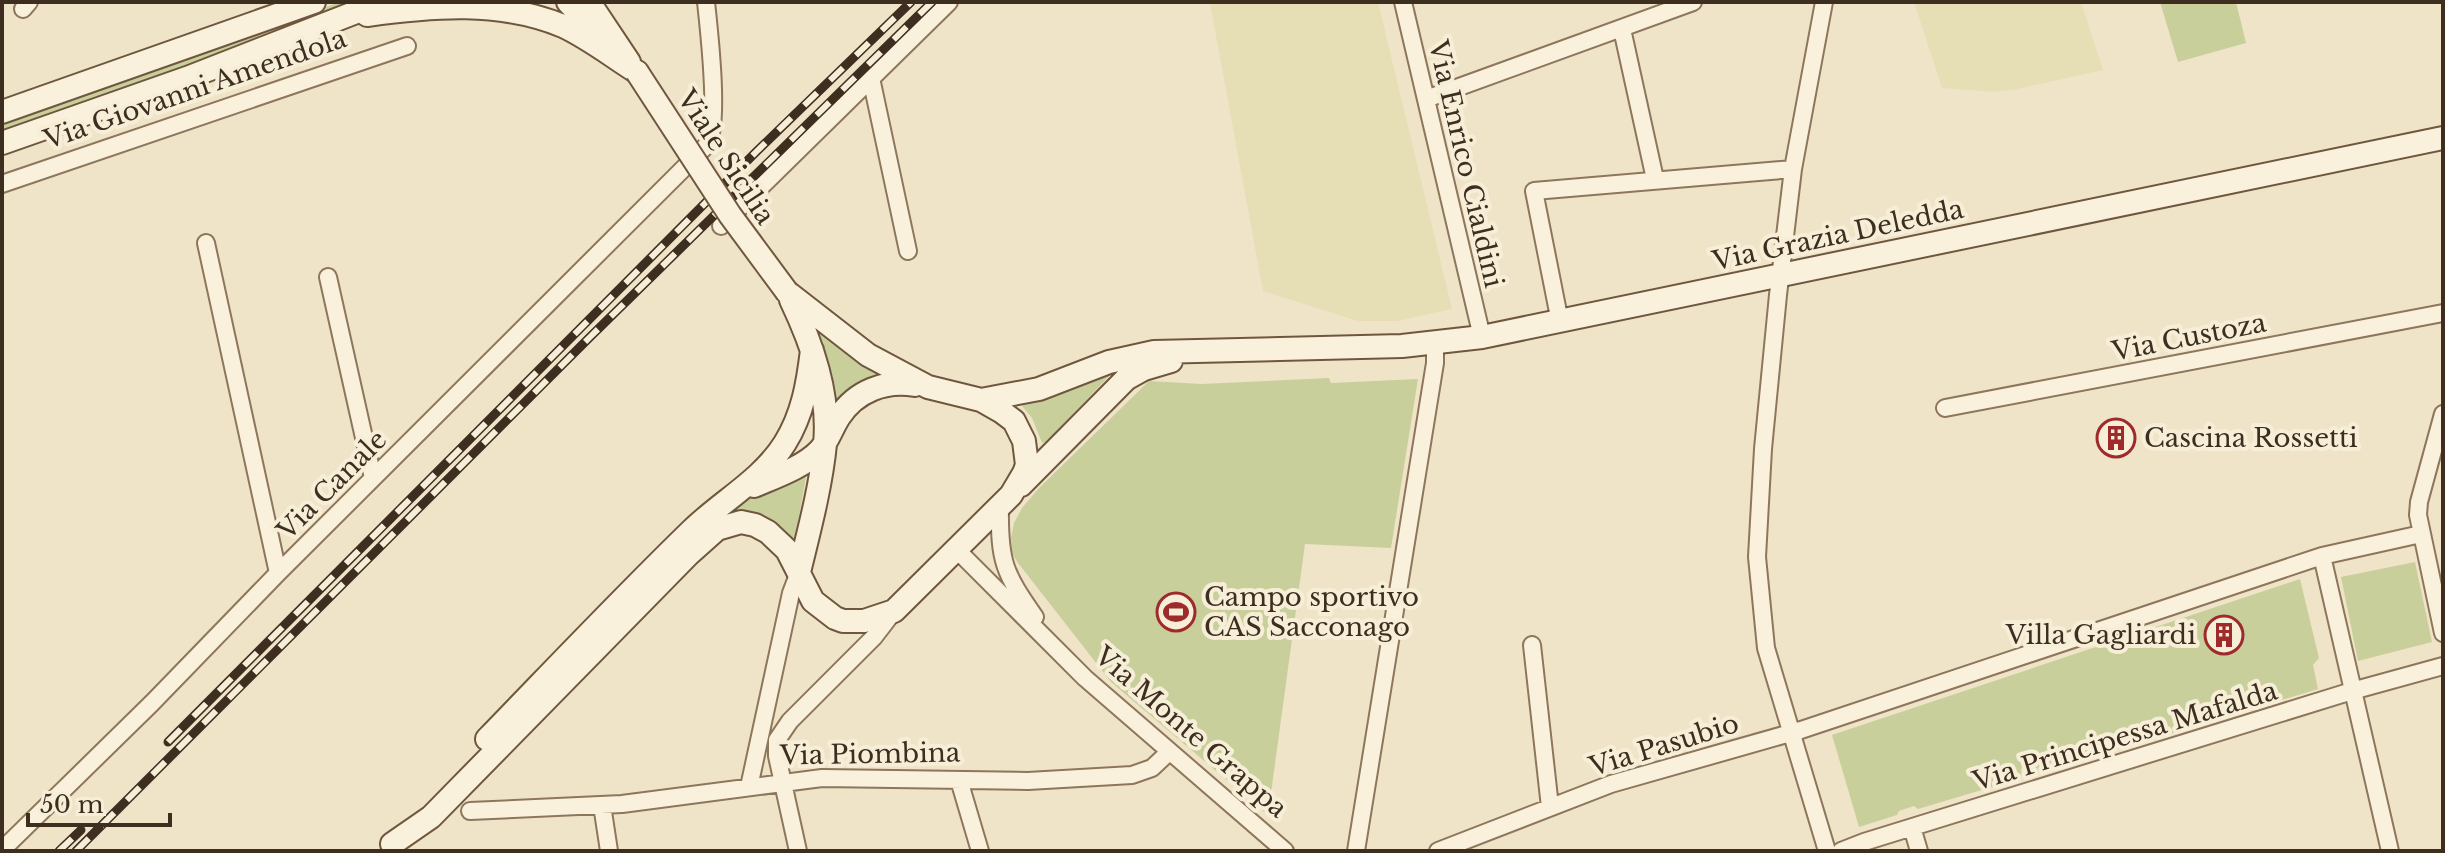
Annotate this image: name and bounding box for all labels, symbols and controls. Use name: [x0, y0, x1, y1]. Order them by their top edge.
street label: Via Giovanni Amendola: [39, 22, 351, 156]
street label: Via Enrico Cialdini: [1422, 36, 1510, 291]
street label: Viale Sicilia: [670, 83, 782, 231]
street label: Via Grazia Deledda: [1709, 193, 1967, 277]
street label: Via Custoza: [2108, 306, 2269, 368]
building icon: Cascina Rossetti: [2095, 417, 2137, 459]
place label: Cascina Rossetti: [2144, 422, 2358, 454]
street label: Via Canale: [270, 424, 393, 547]
place label: Campo sportivo CAS Sacconago: [1204, 581, 1419, 643]
sports icon: Campo sportivo CAS Sacconago: [1155, 591, 1197, 633]
building icon: Villa Gagliardi: [2203, 614, 2245, 656]
place label: Villa Gagliardi: [2005, 619, 2196, 651]
street label: Via Monte Grappa: [1087, 639, 1294, 825]
street label: Via Principessa Mafalda: [1968, 674, 2282, 798]
street label: Via Pasubio: [1584, 707, 1743, 783]
street label: Via Piombina: [779, 736, 961, 772]
scale bar: [28, 777, 170, 827]
text: 50 m: [40, 790, 104, 819]

